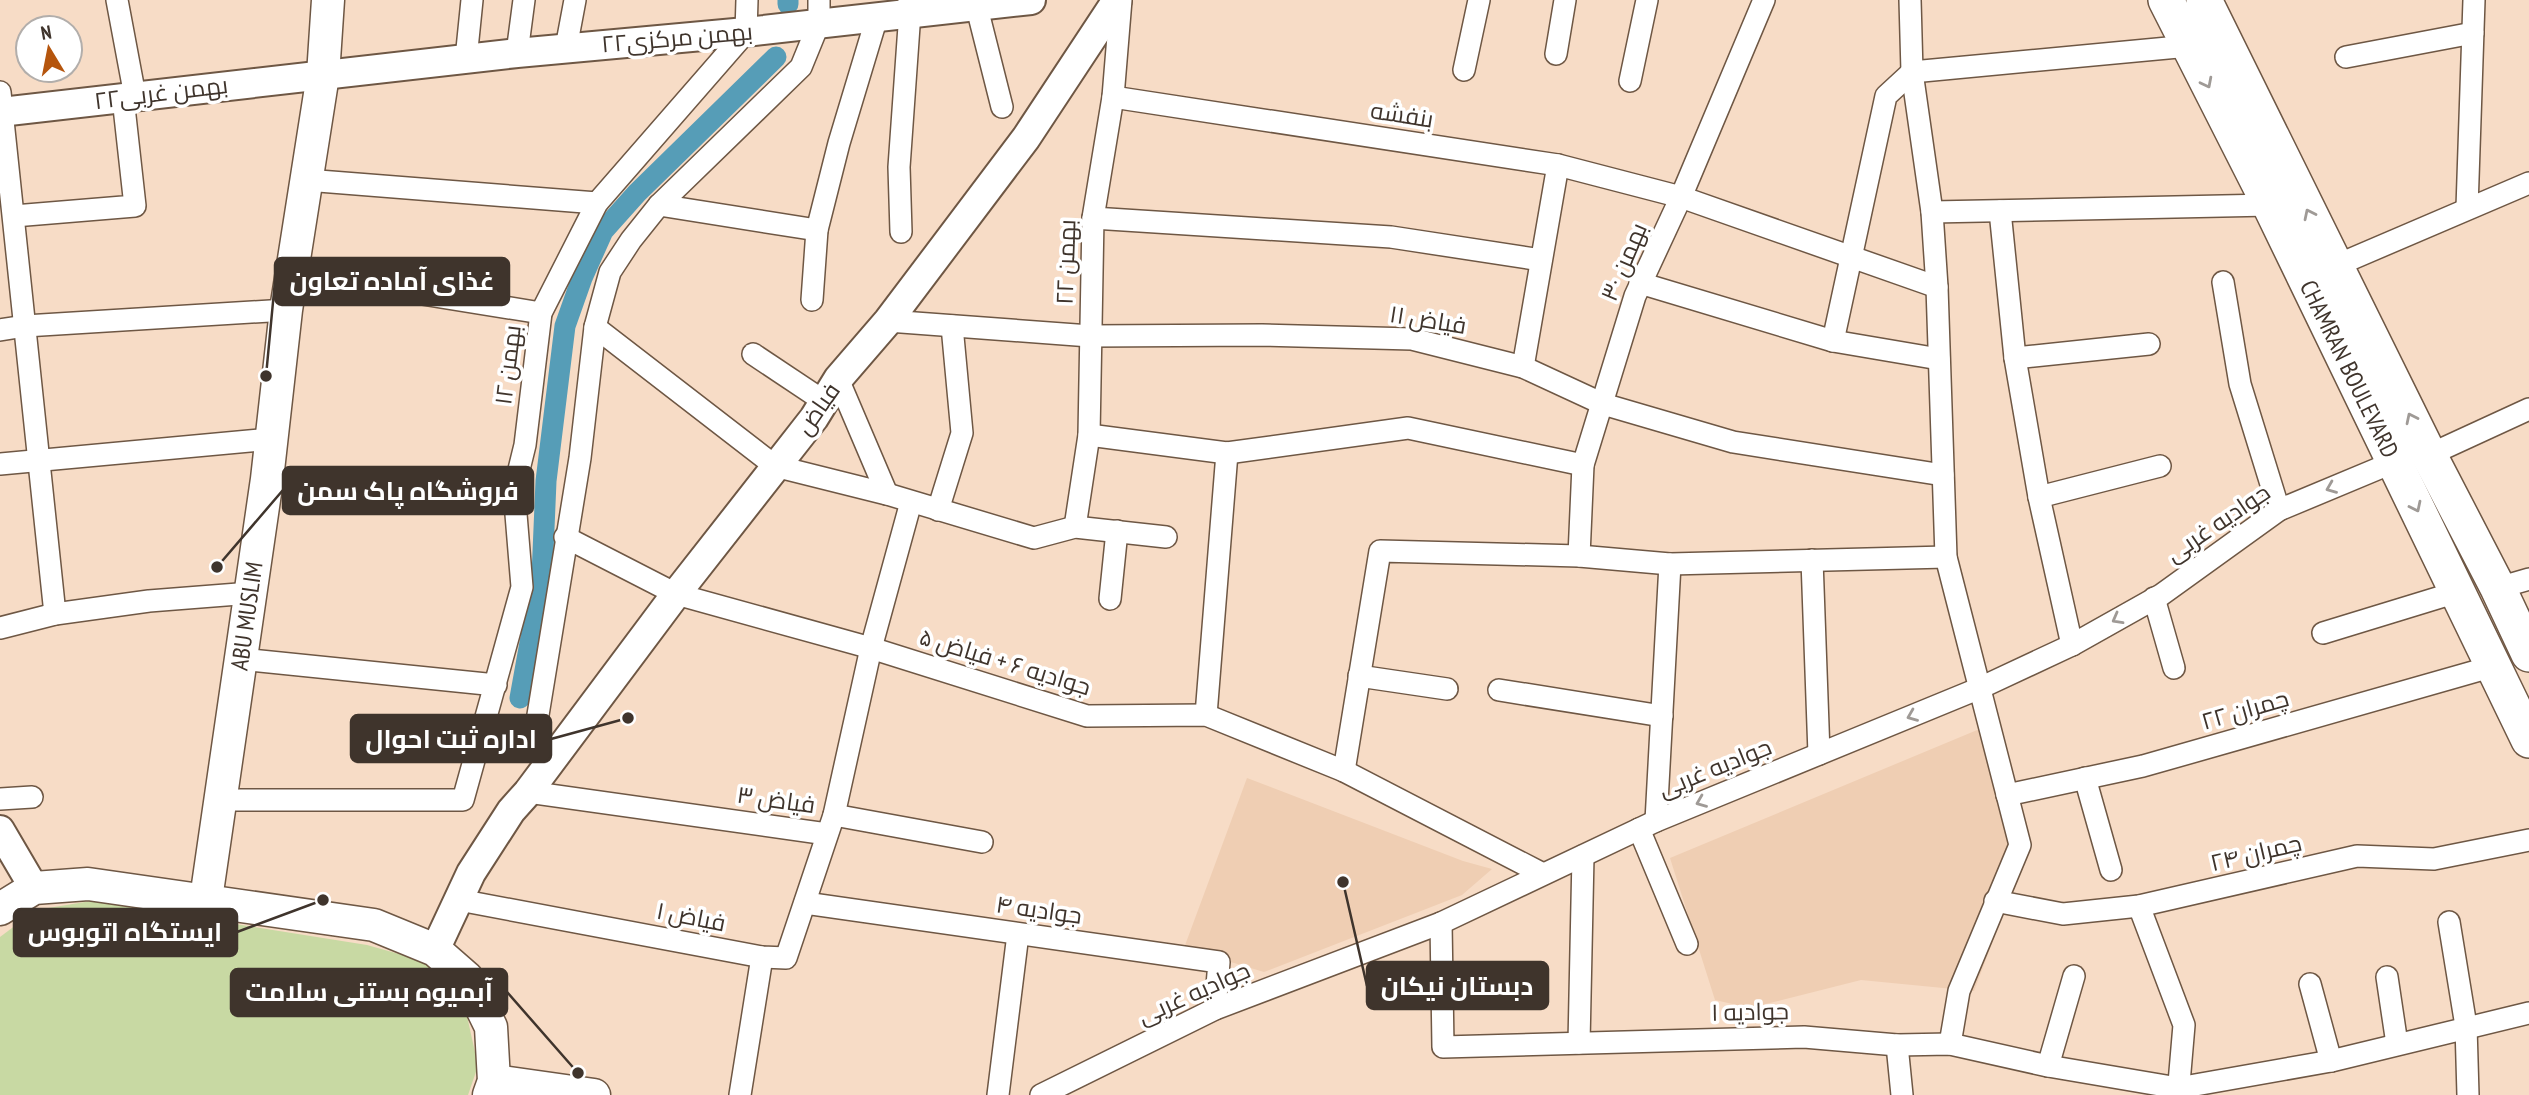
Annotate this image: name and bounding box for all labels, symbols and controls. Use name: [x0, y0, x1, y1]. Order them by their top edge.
north arrow: [14, 14, 84, 84]
street label: ۲۲بهمن مرکزی: [600, 15, 754, 60]
text: N: [39, 20, 53, 45]
street label: ۲۲بهمن غربی: [92, 69, 230, 116]
one-way arrow: [2199, 76, 2213, 88]
street label: بنفشه: [1368, 94, 1436, 135]
one-way arrow: [2304, 209, 2318, 221]
street label: بهمن ۳۰: [1593, 218, 1654, 306]
street label: بهمن ۲۲: [1049, 219, 1082, 305]
callout: غذای آماده تعاون: [275, 258, 509, 305]
text: غذای آماده تعاون: [289, 264, 495, 297]
street label: CHAMRAN BOULEVARD: [2293, 275, 2406, 463]
street label: فیاض ۱۱: [1388, 298, 1469, 341]
street label: بهمن ۱۲: [487, 323, 528, 407]
street label: فیاض: [788, 376, 847, 441]
one-way arrow: [2405, 413, 2419, 425]
callout: فروشگاه پاک سمن: [283, 467, 533, 514]
text: فروشگاه پاک سمن: [297, 474, 519, 509]
street label: جوادیه غربی: [2159, 476, 2276, 569]
one-way arrow: [2326, 480, 2338, 494]
one-way arrow: [2407, 500, 2421, 512]
street label: ABU MUSLIM: [224, 560, 269, 672]
one-way arrow: [2112, 611, 2125, 624]
street label: جوادیه ۶ + فیاض ۵: [916, 621, 1095, 702]
street label: چمران ۲۲: [2198, 682, 2292, 738]
one-way arrow: [1906, 708, 1919, 722]
callout: اداره ثبت احوال: [351, 715, 551, 762]
text: اداره ثبت احوال: [365, 722, 537, 755]
street label: جوادیه غربی: [1654, 731, 1776, 804]
street label: فیاض ۳: [735, 779, 817, 820]
one-way arrow: [1696, 794, 1708, 808]
street label: چمران ۲۴: [2207, 827, 2305, 879]
street label: جوادیه ۴: [994, 888, 1084, 931]
street label: فیاض ۱: [654, 895, 728, 938]
callout: ایستگاه اتوبوس: [14, 909, 237, 956]
text: ایستگاه اتوبوس: [28, 915, 222, 948]
street label: جوادیه غربی: [1133, 954, 1255, 1031]
callout: دبستان نیکان: [1367, 962, 1548, 1009]
callout: آبمیوه بستنی سلامت: [231, 969, 507, 1016]
text: دبستان نیکان: [1381, 969, 1533, 1002]
text: آبمیوه بستنی سلامت: [245, 975, 494, 1008]
street label: جوادیه ۱: [1711, 995, 1789, 1028]

